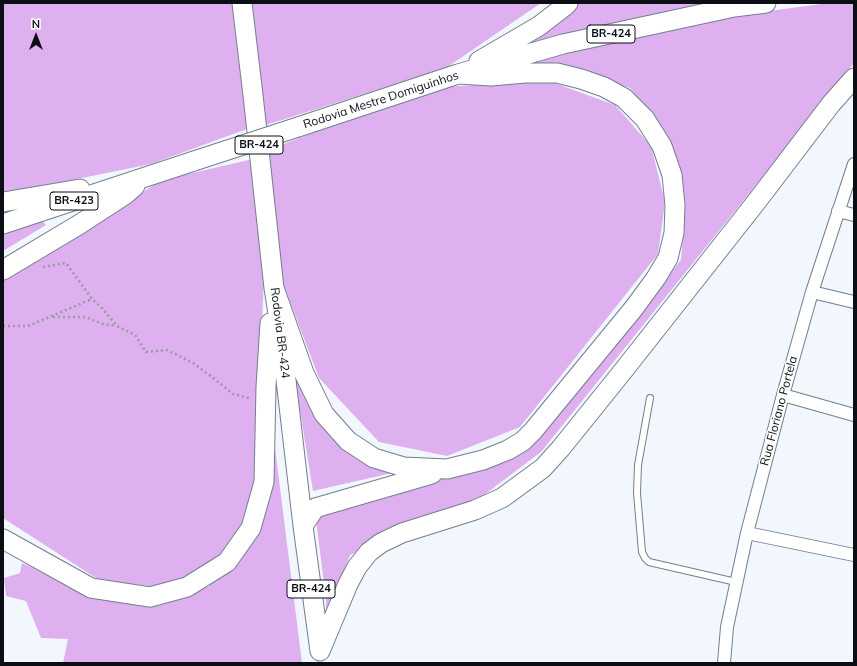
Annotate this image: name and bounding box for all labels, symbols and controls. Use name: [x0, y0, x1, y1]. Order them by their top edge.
north arrow: [16, 16, 56, 56]
text: N: [32, 17, 40, 31]
road number: BR-424: [587, 25, 635, 43]
street label: Rodovia Mestre Domiguinhos: [302, 68, 460, 132]
road number: BR-424: [235, 136, 283, 154]
road number: BR-423: [50, 192, 98, 210]
street label: Rodovia BR-424: [267, 287, 293, 379]
street label: Rua Floriano Portela: [757, 354, 801, 468]
road number: BR-424: [287, 580, 335, 598]

